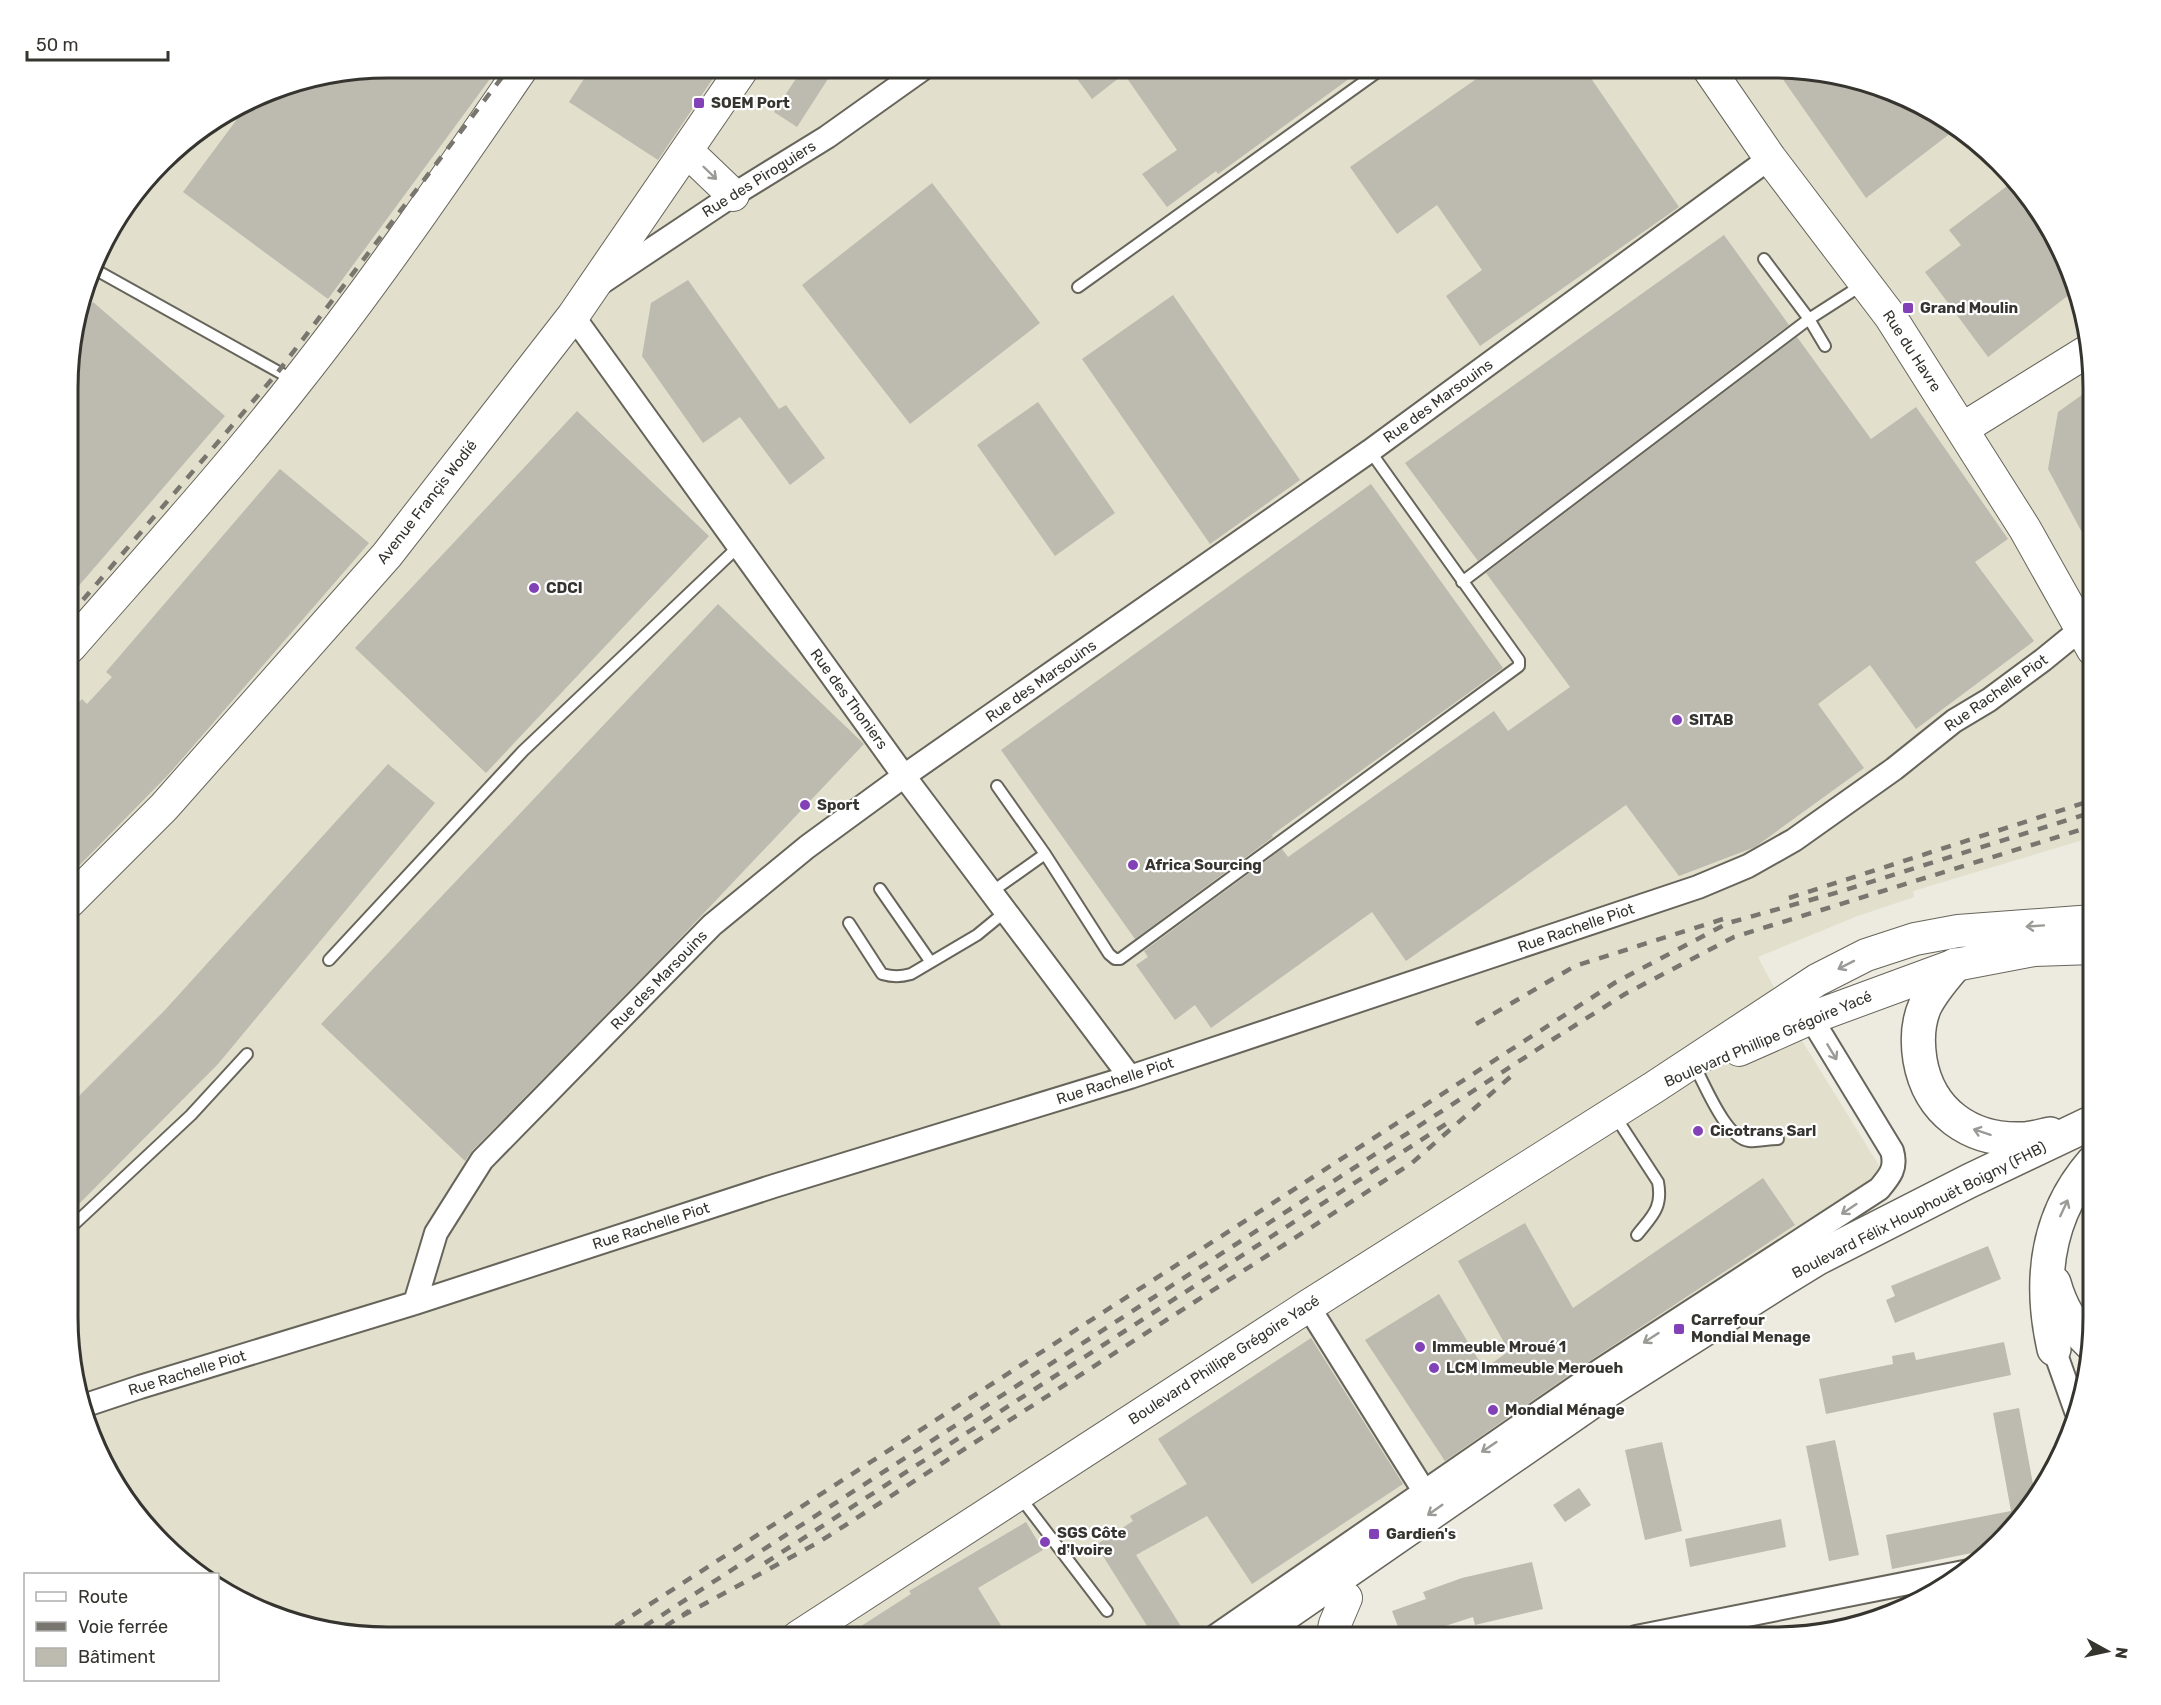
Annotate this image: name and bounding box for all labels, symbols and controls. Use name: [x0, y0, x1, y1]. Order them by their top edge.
scale bar: [27, 24, 168, 62]
text: 50 m: [36, 34, 79, 56]
place label: SOEM Port: [711, 94, 790, 112]
marker: SOEM Port: [692, 96, 706, 110]
street label: Rue des Piroguiers: [699, 137, 819, 221]
one-way arrow: [703, 165, 718, 180]
place label: Grand Moulin: [1920, 299, 2018, 317]
marker: Grand Moulin: [1901, 301, 1915, 315]
street label: Rue du Havre: [1879, 307, 1945, 395]
street label: Rue des Marsouins: [1380, 355, 1497, 447]
street label: Avenue Françis Wodié: [373, 437, 481, 567]
place label: CDCI: [546, 579, 583, 597]
marker: CDCI: [527, 581, 541, 595]
street label: Rue des Marsouins: [982, 636, 1100, 726]
street label: Rue des Thoniers: [807, 645, 892, 753]
street label: Rue Rachelle Piot: [1941, 651, 2051, 735]
place label: SITAB: [1689, 711, 1734, 729]
marker: SITAB: [1670, 713, 1684, 727]
place label: Sport: [817, 796, 859, 814]
marker: Sport: [798, 798, 812, 812]
place label: Africa Sourcing: [1145, 856, 1262, 874]
marker: Africa Sourcing: [1126, 858, 1140, 872]
street label: Rue Rachelle Piot: [1515, 900, 1637, 956]
one-way arrow: [2025, 921, 2045, 932]
street label: Rue des Marsouins: [607, 926, 711, 1033]
one-way arrow: [1837, 960, 1855, 972]
street label: Boulevard Phillipe Grégoire Yacé: [1661, 987, 1875, 1091]
one-way arrow: [1826, 1043, 1838, 1060]
street label: Rue Rachelle Piot: [1054, 1054, 1176, 1108]
place label: Cicotrans Sarl: [1710, 1122, 1816, 1140]
marker: Cicotrans Sarl: [1691, 1124, 1705, 1138]
one-way arrow: [1973, 1126, 1992, 1137]
street label: Boulevard Félix Houphouët Boigny (FHB): [1789, 1138, 2049, 1282]
street label: Rue Rachelle Piot: [590, 1199, 712, 1253]
one-way arrow: [2059, 1199, 2071, 1217]
one-way arrow: [1842, 1203, 1858, 1215]
street label: Boulevard Phillipe Grégoire Yacé: [1125, 1291, 1323, 1429]
place label: Carrefour Mondial Menage: [1691, 1311, 1811, 1346]
marker: Carrefour Mondial Menage: [1672, 1322, 1686, 1336]
one-way arrow: [1643, 1332, 1659, 1344]
place label: Immeuble Mroué 1: [1432, 1338, 1566, 1356]
marker: Immeuble Mroué 1: [1413, 1340, 1427, 1354]
street label: Rue Rachelle Piot: [126, 1347, 248, 1399]
place label: LCM Immeuble Meroueh: [1446, 1359, 1623, 1377]
marker: LCM Immeuble Meroueh: [1427, 1361, 1441, 1375]
place label: Mondial Ménage: [1505, 1401, 1625, 1419]
marker: Mondial Ménage: [1486, 1403, 1500, 1417]
one-way arrow: [1481, 1441, 1497, 1453]
one-way arrow: [1428, 1504, 1444, 1516]
place label: SGS Côte d'Ivoire: [1057, 1524, 1127, 1559]
place label: Gardien's: [1386, 1525, 1456, 1543]
marker: Gardien's: [1367, 1527, 1381, 1541]
marker: SGS Côte d'Ivoire: [1038, 1535, 1052, 1549]
legend: [24, 1573, 219, 1681]
text: Route: [78, 1586, 128, 1608]
text: Voie ferrée: [78, 1616, 168, 1638]
north arrow: [2077, 1621, 2137, 1681]
text: Bâtiment: [78, 1646, 155, 1668]
text: N: [2111, 1646, 2132, 1660]

